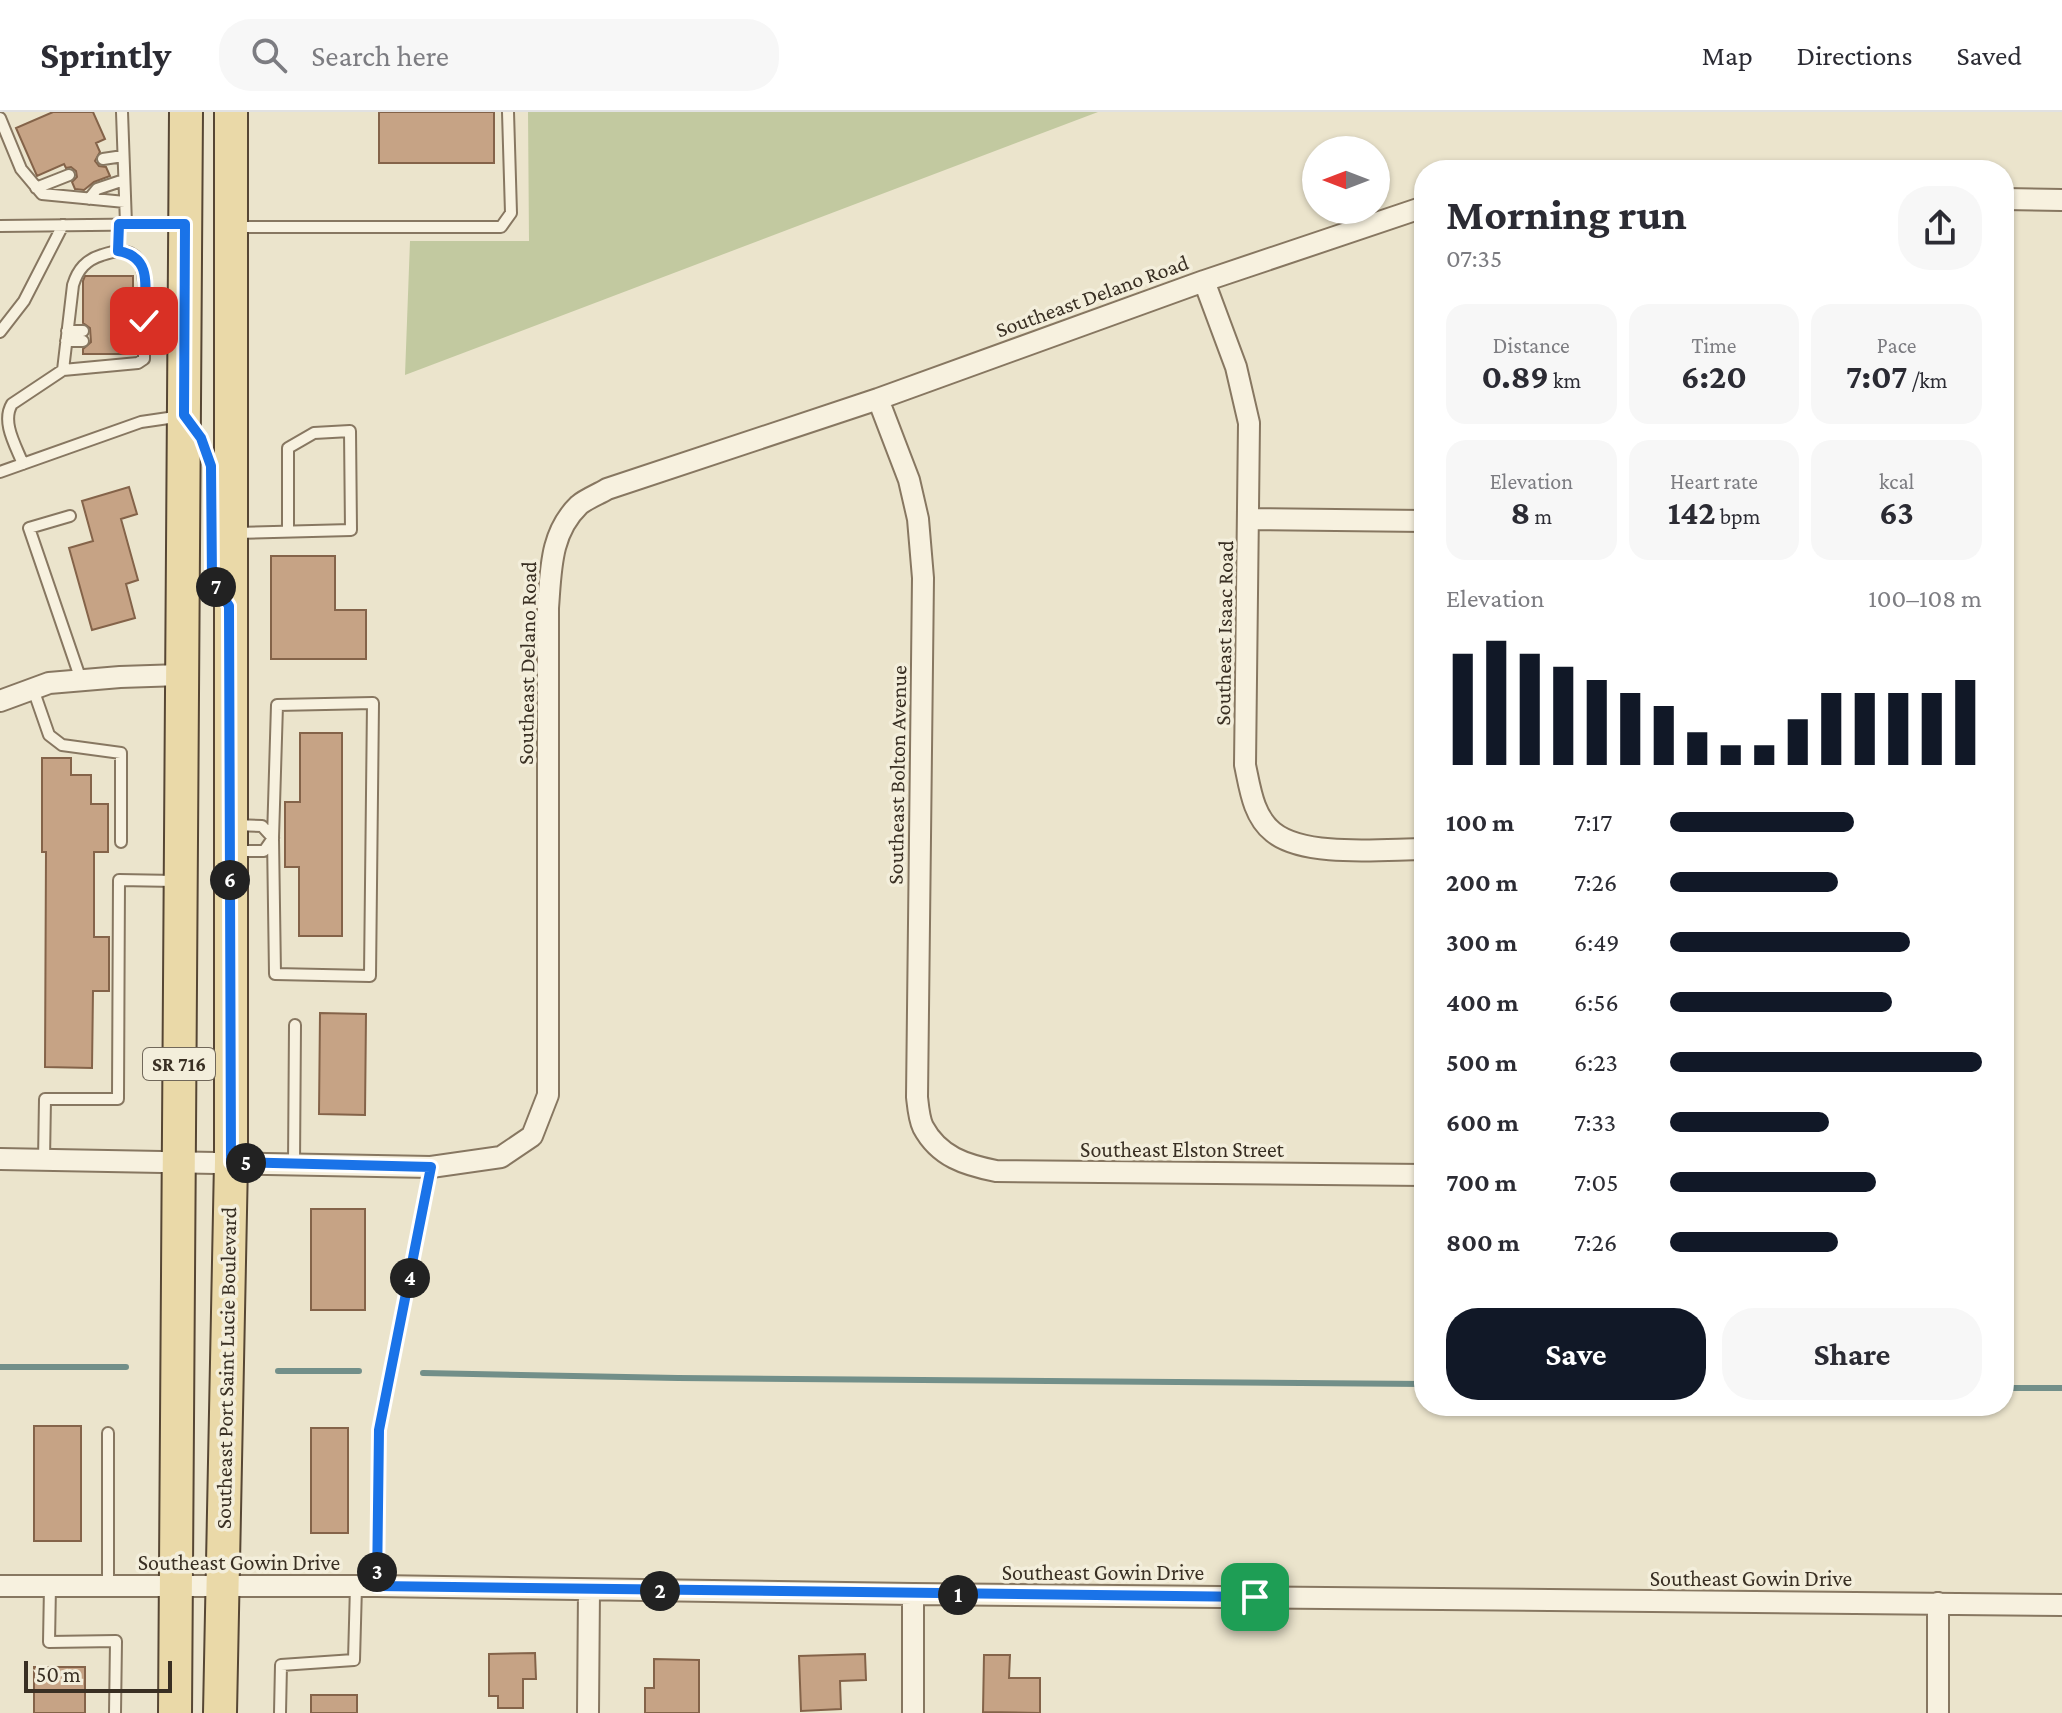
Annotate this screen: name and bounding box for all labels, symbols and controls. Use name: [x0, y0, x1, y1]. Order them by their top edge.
search box: [219, 19, 779, 91]
icon: search: [247, 33, 291, 77]
text: Sprintly: [40, 34, 171, 76]
text: Search here: [311, 39, 449, 72]
text: Map: [1702, 40, 1753, 71]
text: Directions: [1797, 40, 1912, 71]
text: Saved: [1956, 40, 2022, 71]
north arrow: [1302, 136, 1390, 224]
map controls: [1302, 136, 1390, 224]
button: share: [1898, 186, 1982, 270]
text: Morning run: [1446, 190, 1687, 238]
text: 07:35: [1446, 244, 1502, 273]
street label: Southeast Delano Road: [992, 249, 1192, 343]
pin: [110, 287, 178, 355]
icon: check: [122, 299, 166, 343]
text: Distance: [1493, 333, 1570, 358]
text: Time: [1691, 333, 1737, 358]
text: Pace: [1877, 333, 1916, 358]
text: 0.89: [1482, 358, 1549, 395]
text: 6:20: [1681, 358, 1747, 395]
text: 7:07: [1846, 358, 1907, 395]
text: km: [1549, 368, 1581, 393]
text: /km: [1907, 368, 1948, 393]
text: Elevation: [1490, 469, 1573, 494]
text: Heart rate: [1670, 469, 1758, 494]
text: kcal: [1879, 469, 1914, 494]
text: 8: [1511, 494, 1530, 531]
text: 142: [1668, 494, 1716, 531]
text: 63: [1879, 494, 1914, 531]
text: m: [1530, 504, 1552, 529]
text: bpm: [1716, 504, 1760, 529]
street label: Southeast Isaac Road: [1210, 540, 1238, 726]
street label: Southeast Delano Road: [513, 561, 541, 765]
pin: 7: [196, 567, 236, 607]
text: 7: [211, 574, 221, 599]
text: Elevation: [1446, 584, 1544, 613]
text: 100–108 m: [1868, 584, 1982, 613]
street label: Southeast Bolton Avenue: [883, 665, 911, 885]
text: 100 m: [1446, 808, 1514, 837]
text: 7:17: [1574, 808, 1612, 837]
pin: 6: [210, 860, 250, 900]
text: 6: [224, 867, 236, 892]
text: 200 m: [1446, 868, 1518, 897]
text: 7:26: [1574, 868, 1617, 897]
text: 300 m: [1446, 928, 1517, 957]
text: 6:49: [1574, 928, 1619, 957]
text: 400 m: [1446, 988, 1519, 1017]
text: 6:56: [1574, 988, 1619, 1017]
road number: SR 716: [143, 1048, 215, 1080]
text: 500 m: [1446, 1048, 1517, 1077]
text: 6:23: [1574, 1048, 1618, 1077]
text: 600 m: [1446, 1108, 1519, 1137]
text: 7:33: [1574, 1108, 1616, 1137]
street label: Southeast Elston Street: [1080, 1137, 1285, 1162]
pin: 5: [226, 1143, 266, 1183]
text: 5: [241, 1150, 251, 1175]
text: 700 m: [1446, 1168, 1517, 1197]
text: 7:05: [1574, 1168, 1619, 1197]
street label: Southeast Port Saint Lucie Boulevard: [211, 1206, 241, 1529]
text: 800 m: [1446, 1228, 1520, 1257]
text: 7:26: [1574, 1228, 1617, 1257]
pin: 4: [390, 1258, 430, 1298]
text: 4: [404, 1265, 416, 1290]
button: Save: [1446, 1308, 1706, 1400]
button: Share: [1722, 1308, 1982, 1400]
street label: Southeast Gowin Drive: [138, 1550, 340, 1575]
pin: 3: [357, 1552, 397, 1592]
text: 3: [372, 1559, 382, 1584]
street label: Southeast Gowin Drive: [1002, 1560, 1204, 1585]
pin: [1221, 1563, 1289, 1631]
street label: Southeast Gowin Drive: [1650, 1566, 1852, 1591]
pin: 2: [640, 1571, 680, 1611]
pin: 1: [938, 1575, 978, 1615]
icon: arrive: [1233, 1575, 1277, 1619]
text: 2: [654, 1578, 666, 1603]
text: 1: [954, 1582, 962, 1607]
scale bar: [24, 1657, 172, 1693]
text: 50 m: [36, 1662, 81, 1687]

